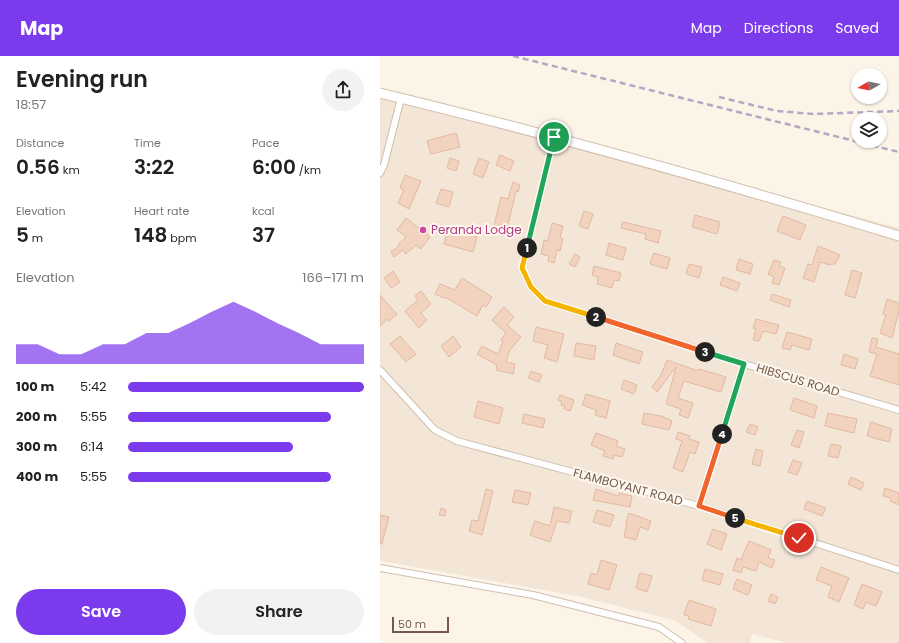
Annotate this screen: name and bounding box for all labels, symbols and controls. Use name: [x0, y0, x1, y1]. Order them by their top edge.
text: Map: [20, 15, 63, 42]
text: Map: [691, 18, 722, 38]
text: Directions: [744, 18, 813, 38]
text: Saved: [835, 18, 879, 38]
text: Evening run: [16, 64, 148, 95]
north arrow: [851, 68, 887, 104]
map controls: [851, 68, 887, 148]
button: share: [322, 69, 364, 111]
text: 18:57: [16, 95, 46, 114]
button: layers: [851, 112, 887, 148]
pin: [537, 120, 571, 154]
icon: arrive: [543, 126, 565, 148]
text: Distance: [16, 135, 64, 151]
text: Time: [134, 135, 161, 151]
text: Pace: [252, 135, 279, 151]
text: 0.56: [16, 153, 60, 181]
text: 3:22: [134, 153, 174, 181]
text: 6:00: [252, 153, 296, 181]
text: km: [60, 162, 80, 178]
text: /km: [296, 162, 321, 178]
text: Elevation: [16, 203, 66, 219]
text: Heart rate: [134, 203, 189, 219]
text: kcal: [252, 203, 274, 219]
text: 5: [16, 221, 29, 249]
text: 148: [134, 221, 167, 249]
text: 37: [252, 221, 275, 249]
place label: Peranda Lodge: [431, 221, 522, 238]
marker: Peranda Lodge: [418, 225, 428, 235]
text: m: [29, 230, 43, 246]
text: bpm: [167, 230, 196, 246]
pin: 1: [517, 238, 537, 258]
text: 1: [525, 240, 529, 256]
text: Elevation: [16, 268, 75, 287]
text: 166–171 m: [302, 268, 364, 287]
pin: 2: [586, 307, 606, 327]
text: 2: [593, 309, 599, 325]
pin: 3: [695, 342, 715, 362]
text: 3: [702, 344, 708, 360]
street label: HIBSCUS ROAD: [754, 359, 842, 400]
text: 100 m: [16, 377, 54, 396]
text: 5:42: [80, 377, 107, 396]
text: 200 m: [16, 407, 57, 426]
text: 5:55: [80, 407, 107, 426]
pin: 4: [712, 424, 732, 444]
text: 4: [718, 426, 726, 442]
text: 300 m: [16, 437, 57, 456]
text: 6:14: [80, 437, 103, 456]
street label: FLAMBOYANT ROAD: [571, 464, 685, 509]
text: 400 m: [16, 467, 58, 486]
text: 5:55: [80, 467, 107, 486]
pin: 5: [725, 508, 745, 528]
text: 5: [731, 510, 739, 526]
pin: [782, 521, 816, 555]
icon: check: [788, 527, 810, 549]
button: Save: [16, 589, 186, 635]
button: Share: [194, 589, 364, 635]
scale bar: [392, 615, 449, 634]
text: 50 m: [398, 616, 426, 632]

